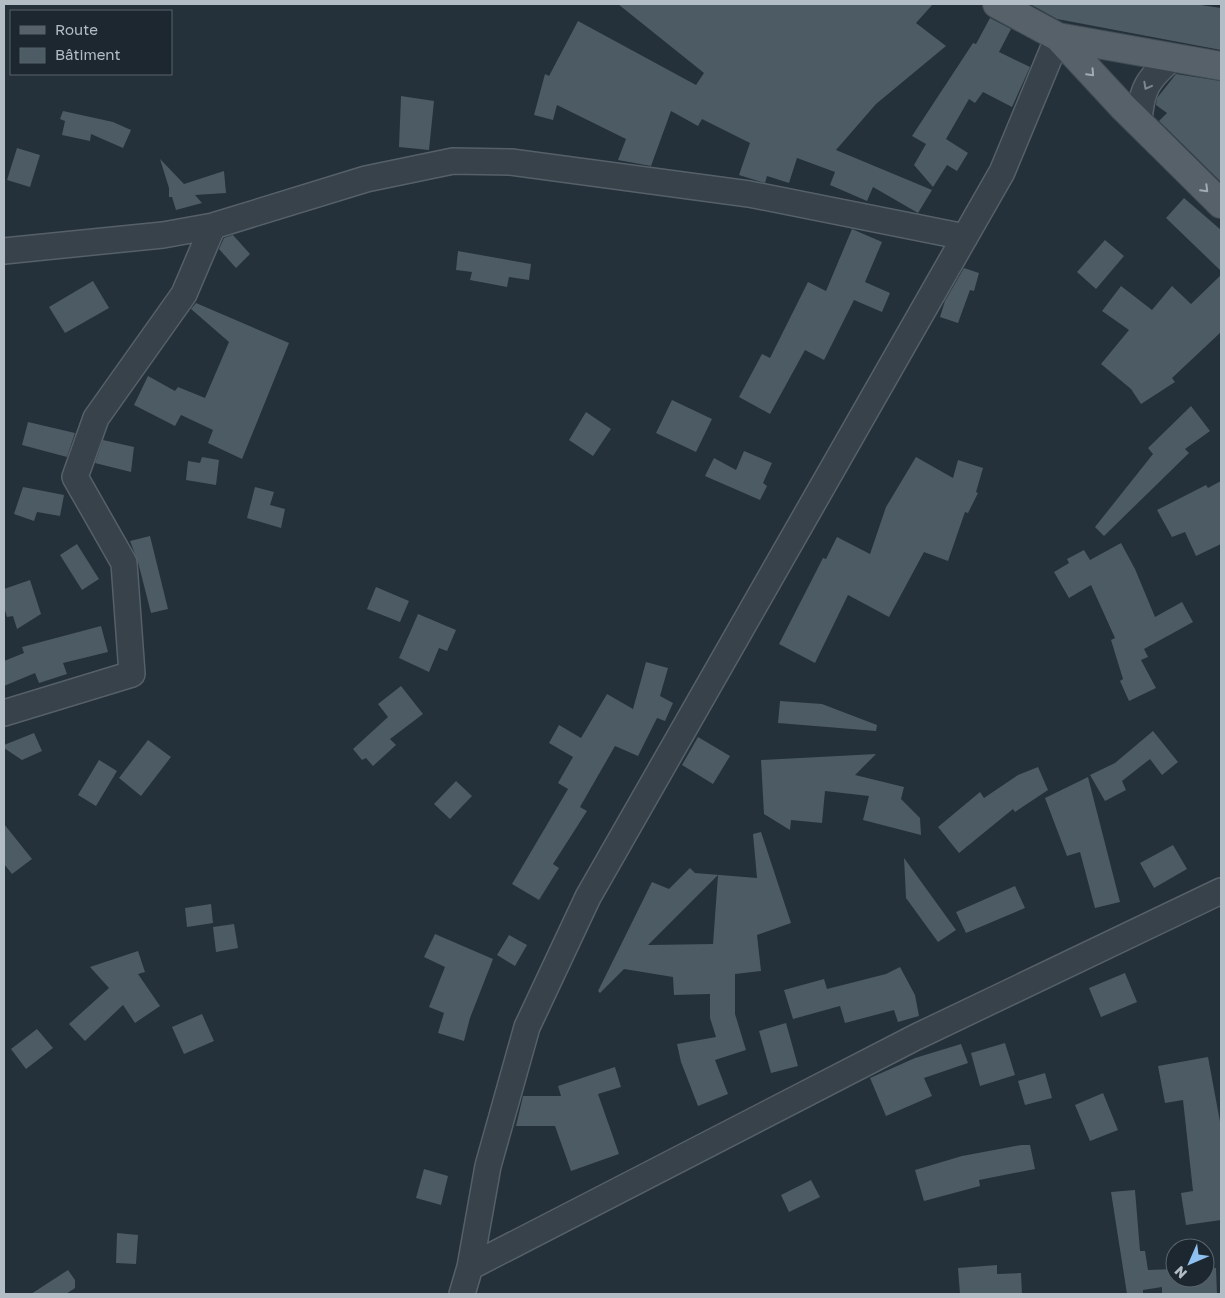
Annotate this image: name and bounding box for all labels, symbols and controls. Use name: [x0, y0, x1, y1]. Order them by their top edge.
legend: [10, 10, 172, 75]
text: Route: [55, 20, 98, 38]
text: Bâtiment: [55, 45, 120, 63]
one-way arrow: [1085, 67, 1094, 76]
one-way arrow: [1143, 81, 1153, 90]
one-way arrow: [1199, 183, 1208, 192]
north arrow: [1165, 1238, 1215, 1288]
text: N: [1171, 1263, 1190, 1282]

